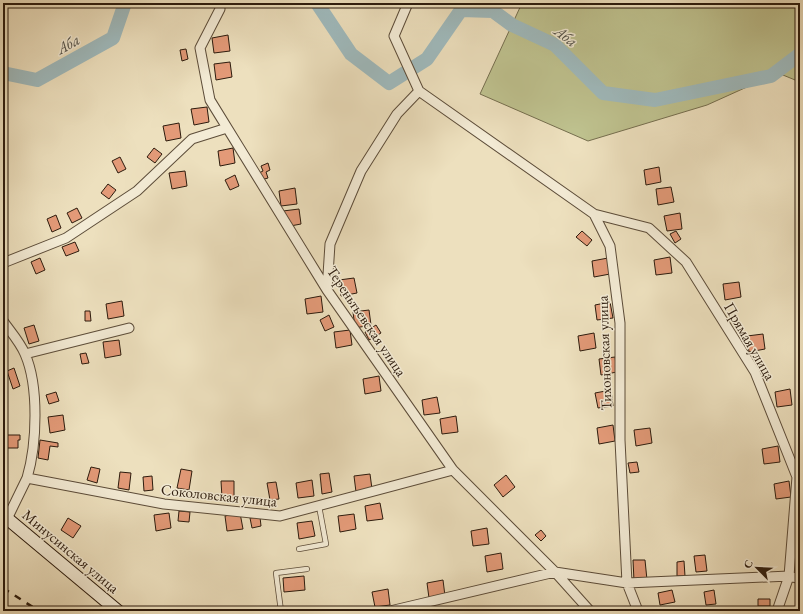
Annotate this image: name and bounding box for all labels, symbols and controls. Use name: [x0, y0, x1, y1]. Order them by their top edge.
water label: Аба: [549, 20, 582, 52]
water label: Аба: [52, 29, 84, 59]
street label: Тереньтьевская улица: [323, 262, 411, 380]
street label: Тихоновская улица: [592, 295, 616, 411]
street label: Прямая улица: [720, 299, 780, 383]
street label: Соколовская улица: [160, 479, 278, 511]
street label: Минусинская улица: [19, 505, 123, 597]
north arrow: [737, 548, 777, 588]
text: С: [740, 557, 756, 570]

